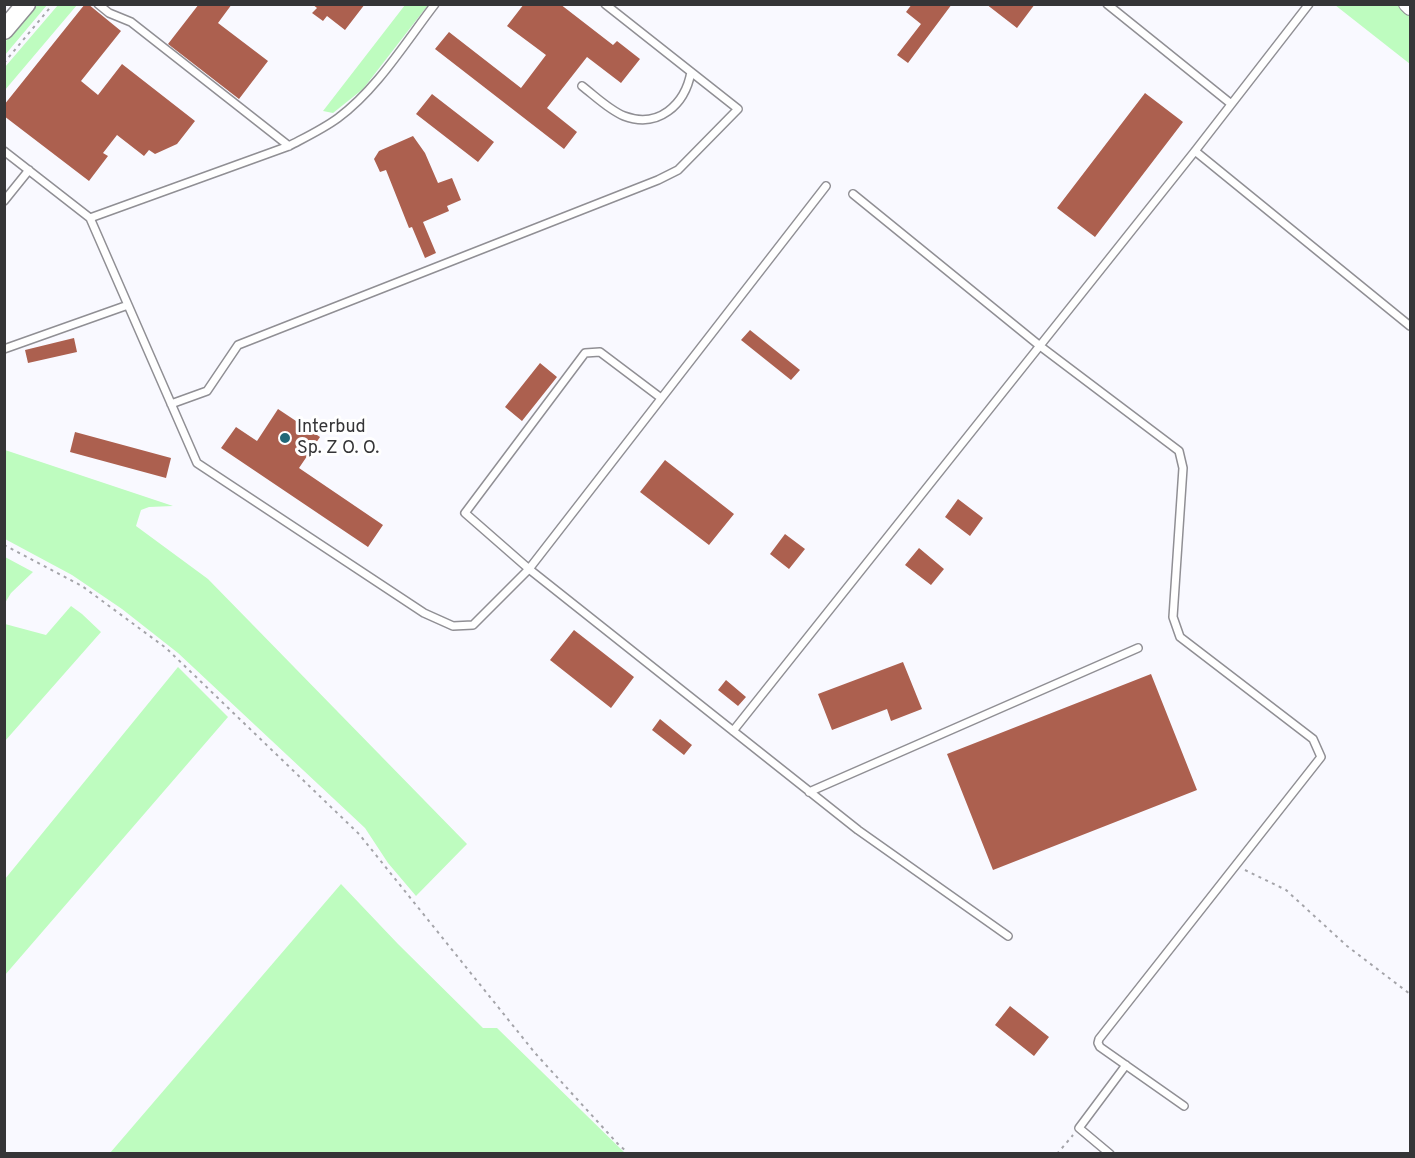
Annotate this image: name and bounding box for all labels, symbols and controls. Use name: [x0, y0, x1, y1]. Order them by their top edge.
place label: Interbud Sp. Z O. O.: [297, 417, 379, 460]
marker: Interbud Sp. Z O. O.: [278, 431, 292, 445]

